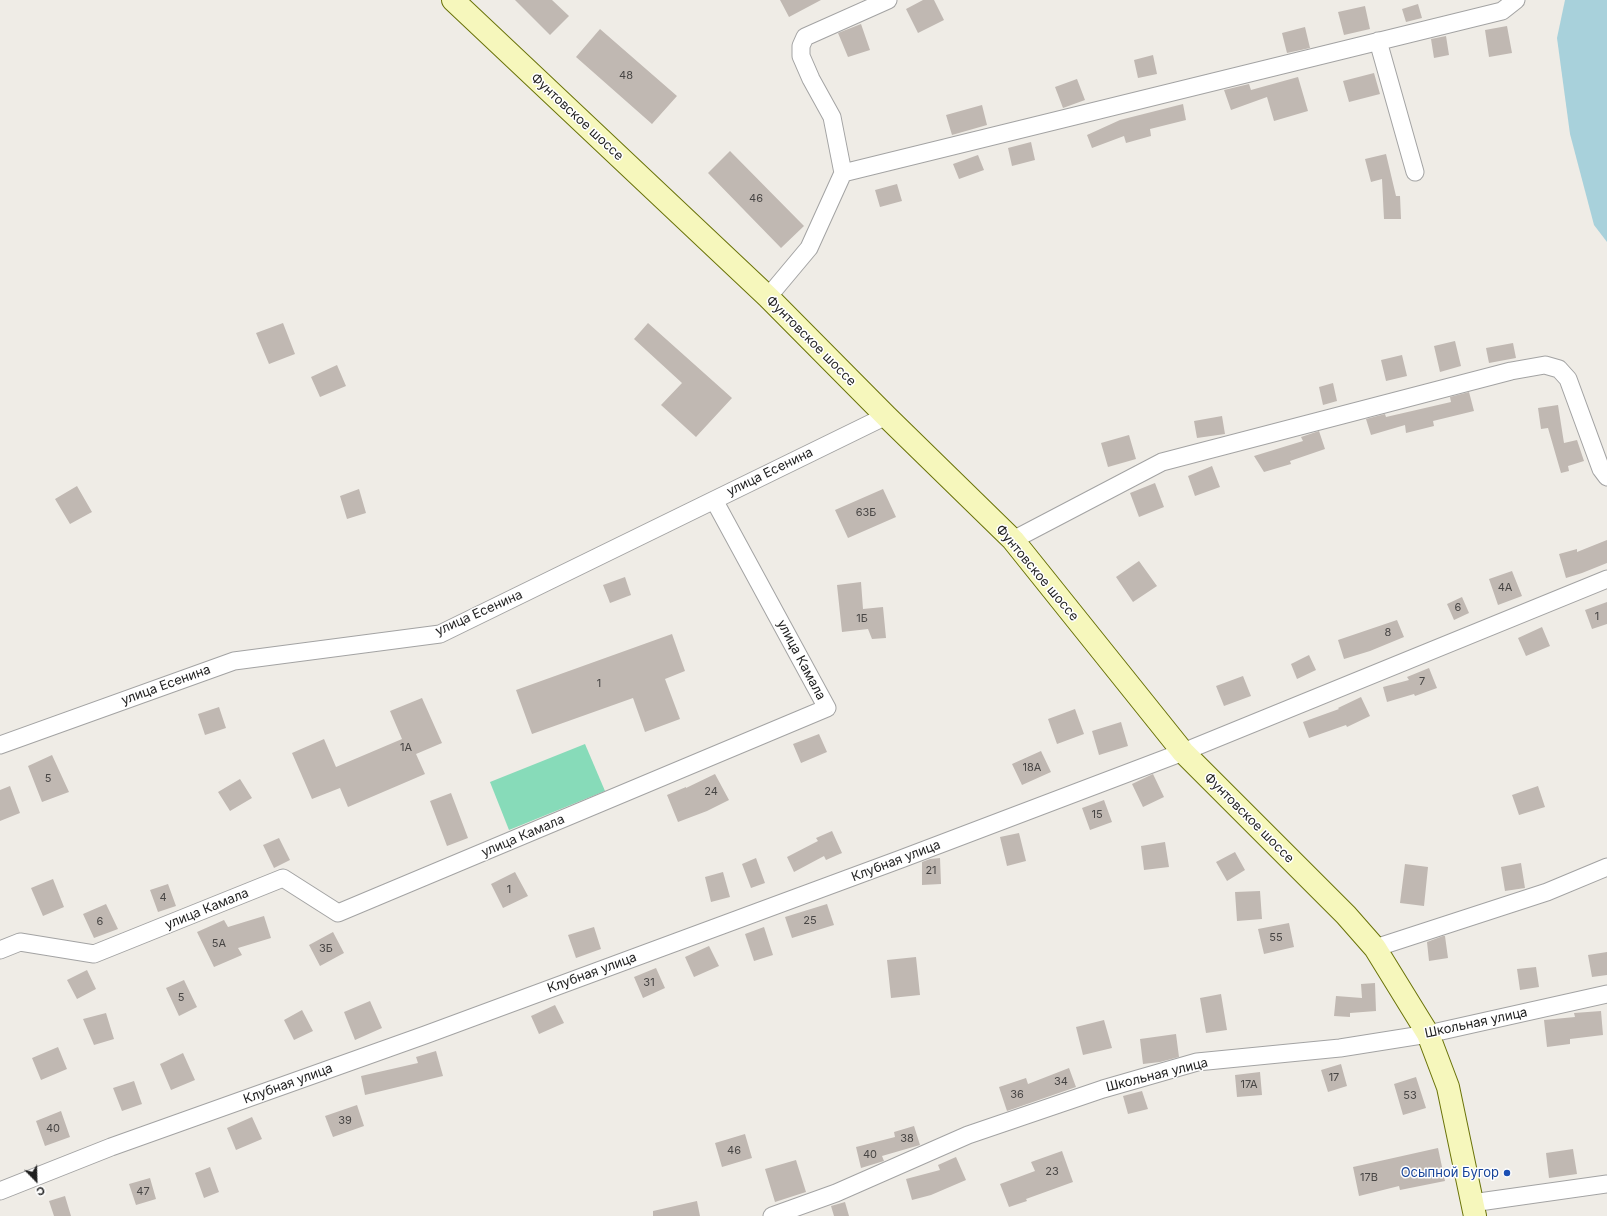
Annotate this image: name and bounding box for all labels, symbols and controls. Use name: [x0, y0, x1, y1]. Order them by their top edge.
house number: 48: [619, 69, 633, 83]
street label: Фунтовское шоссе: [527, 70, 627, 164]
house number: 46: [749, 192, 763, 206]
street label: Фунтовское шоссе: [763, 293, 859, 389]
street label: улица Есенина: [724, 444, 816, 500]
house number: 63Б: [856, 506, 876, 520]
street label: Фунтовское шоссе: [992, 522, 1082, 624]
house number: 4А: [1498, 581, 1512, 595]
street label: улица Есенина: [433, 587, 525, 639]
house number: 6: [1455, 601, 1461, 615]
house number: 1: [1595, 610, 1599, 624]
house number: 1Б: [856, 612, 868, 626]
street label: улица Камала: [773, 617, 829, 703]
house number: 8: [1385, 626, 1391, 640]
street label: улица Есенина: [119, 662, 213, 708]
house number: 7: [1419, 675, 1425, 689]
house number: 1: [597, 677, 601, 691]
house number: 1А: [400, 741, 412, 755]
house number: 18А: [1023, 761, 1041, 775]
street label: Фунтовское шоссе: [1201, 770, 1297, 866]
house number: 5: [45, 772, 51, 786]
house number: 24: [704, 785, 718, 799]
house number: 15: [1091, 808, 1103, 822]
street label: улица Камала: [479, 811, 567, 861]
street label: Клубная улица: [849, 837, 943, 885]
house number: 21: [925, 864, 937, 878]
house number: 1: [507, 883, 511, 897]
street label: улица Камала: [163, 885, 251, 933]
house number: 4: [159, 891, 167, 905]
house number: 25: [803, 914, 817, 928]
house number: 6: [97, 915, 103, 929]
house number: 55: [1269, 931, 1283, 945]
house number: 5А: [212, 937, 226, 951]
house number: 3Б: [319, 942, 333, 956]
street label: Клубная улица: [545, 950, 639, 996]
house number: 31: [643, 976, 655, 990]
house number: 5: [178, 991, 184, 1005]
street label: Школьная улица: [1423, 1005, 1529, 1041]
street label: Школьная улица: [1104, 1055, 1210, 1095]
street label: Клубная улица: [241, 1061, 335, 1107]
house number: 17: [1329, 1071, 1339, 1085]
house number: 34: [1054, 1075, 1068, 1089]
house number: 17А: [1240, 1078, 1258, 1092]
house number: 36: [1010, 1088, 1024, 1102]
house number: 53: [1403, 1089, 1417, 1103]
house number: 39: [338, 1114, 352, 1128]
house number: 40: [46, 1122, 60, 1136]
house number: 38: [900, 1132, 914, 1146]
house number: 46: [727, 1144, 741, 1158]
house number: 40: [863, 1148, 877, 1162]
north arrow: [16, 1160, 56, 1200]
house number: 23: [1045, 1165, 1059, 1179]
place label: Осыпной Бугор: [1401, 1165, 1499, 1181]
marker: Осыпной Бугор: [1502, 1168, 1512, 1178]
house number: 17В: [1360, 1171, 1378, 1185]
text: С: [34, 1183, 47, 1199]
house number: 47: [136, 1185, 150, 1199]

